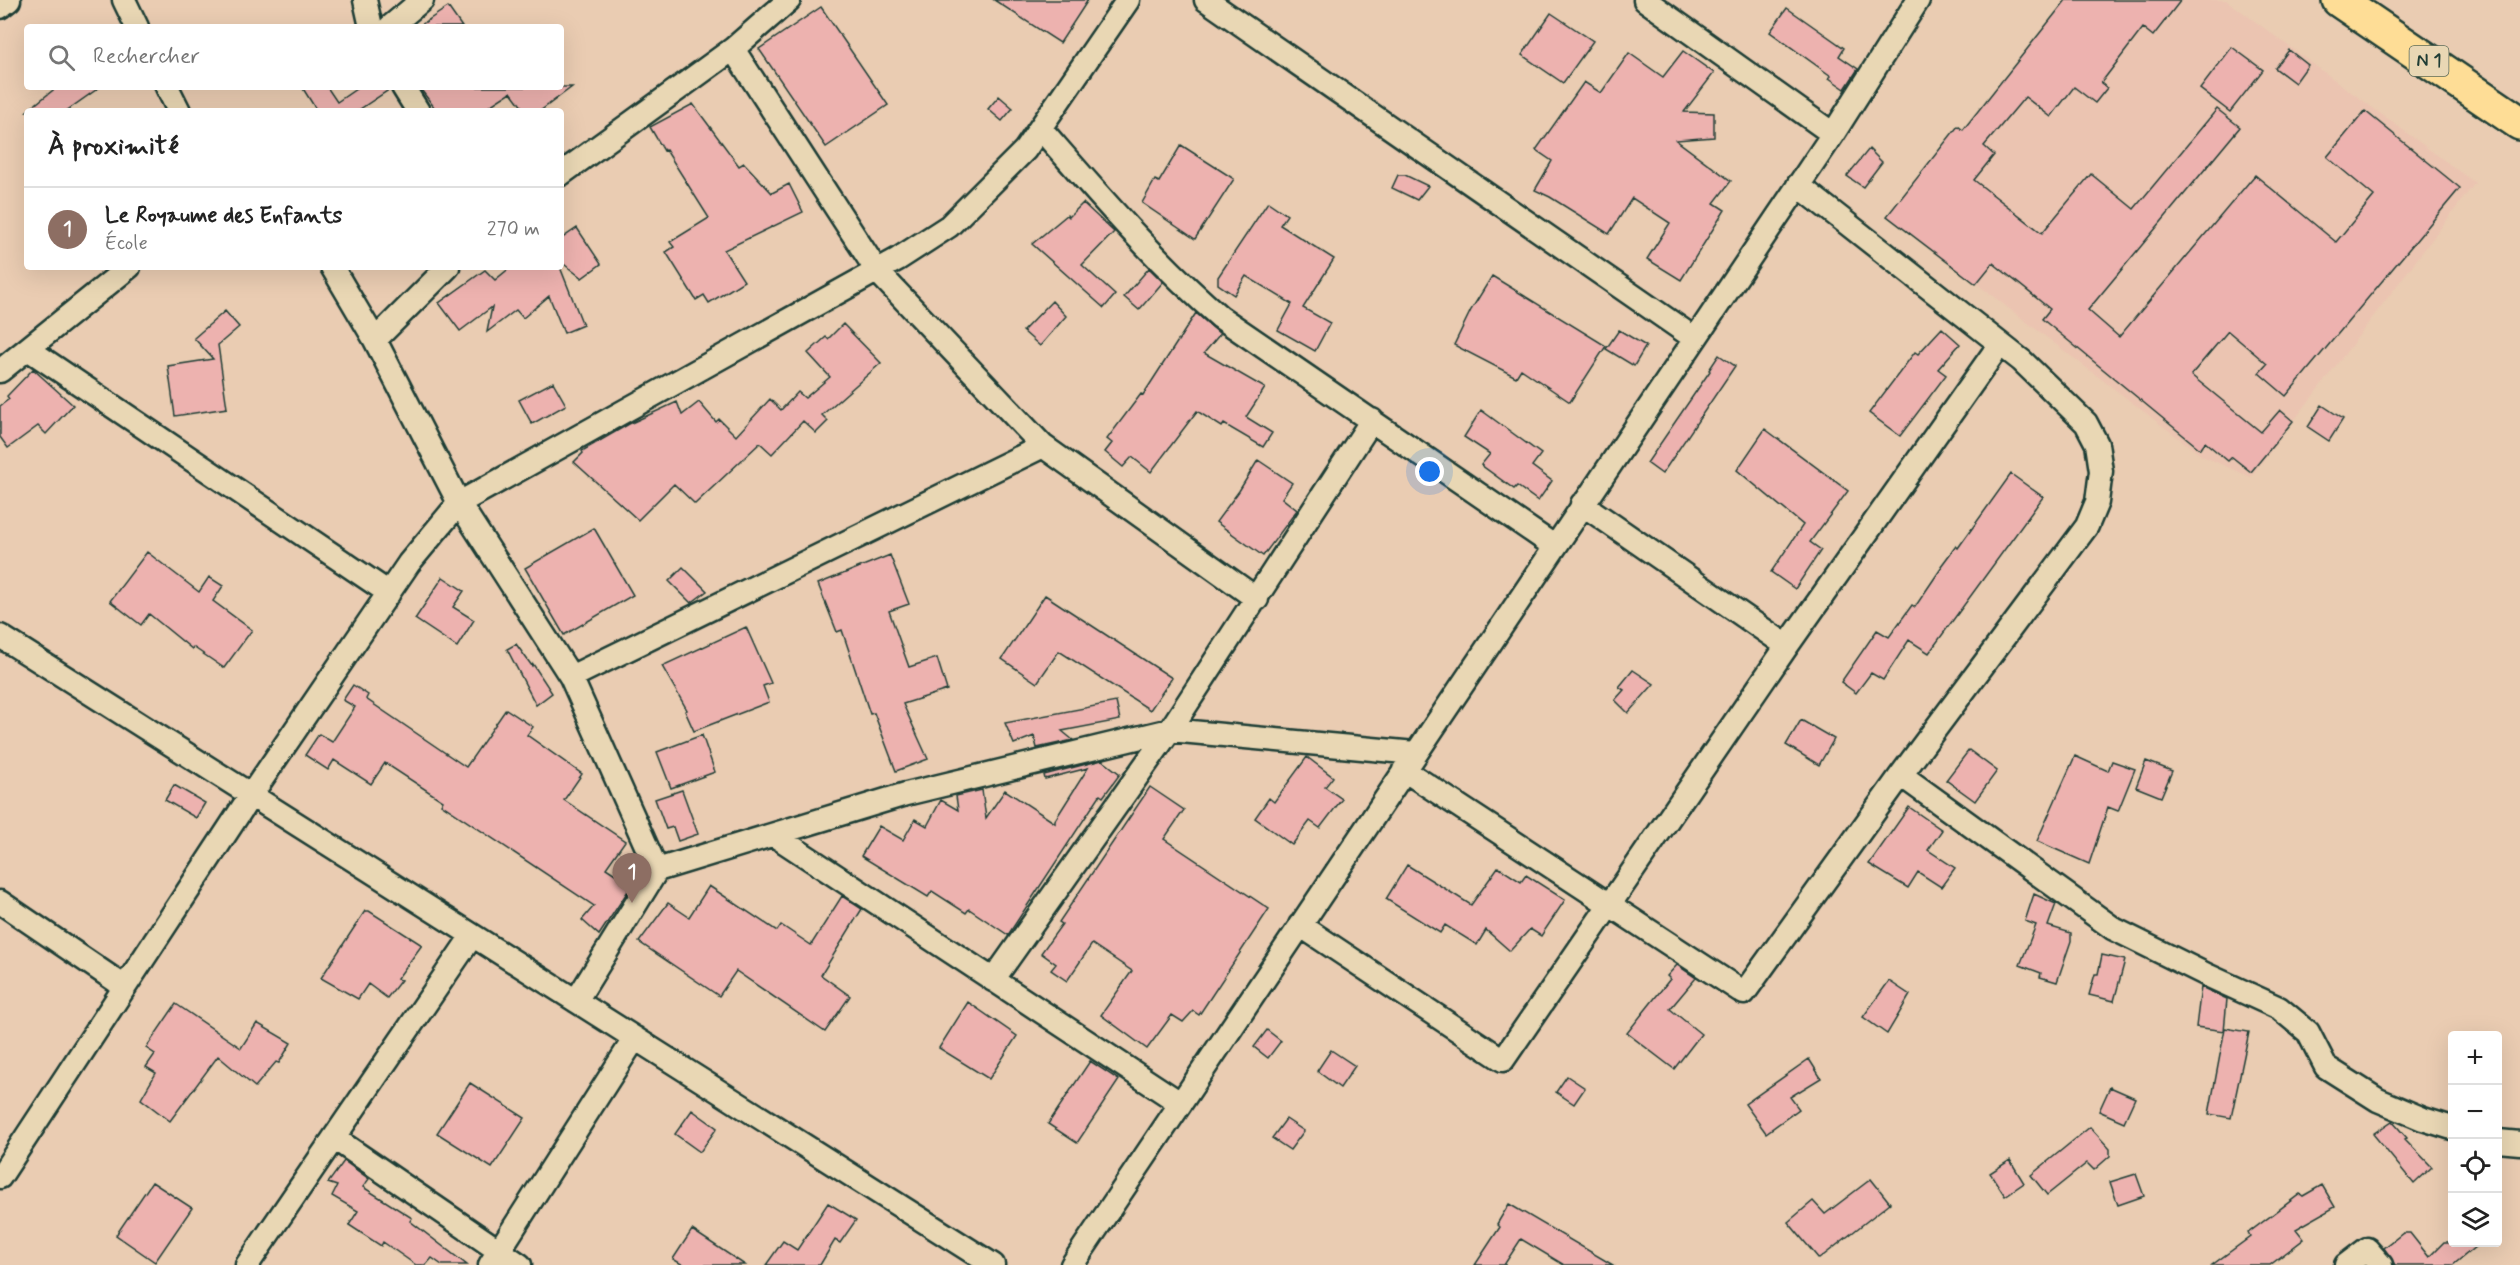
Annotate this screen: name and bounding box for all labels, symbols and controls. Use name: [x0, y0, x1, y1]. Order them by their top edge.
search box: [24, 24, 564, 90]
icon: search: [45, 41, 78, 74]
text: Rechercher: [93, 43, 200, 71]
road number: N 1: [2410, 46, 2448, 76]
text: À proximité: [48, 130, 179, 164]
text: Le Royaume des Enfants: [105, 202, 342, 230]
text: 1: [63, 216, 72, 243]
text: 270 m: [487, 216, 540, 243]
text: École: [105, 230, 148, 257]
your location: [1415, 457, 1444, 486]
pin: 1: [612, 854, 652, 903]
map controls: [2448, 1031, 2502, 1247]
button: +: [2448, 1031, 2502, 1085]
button: −: [2448, 1085, 2502, 1139]
button: locate: [2448, 1139, 2502, 1193]
button: layers: [2448, 1193, 2502, 1247]

